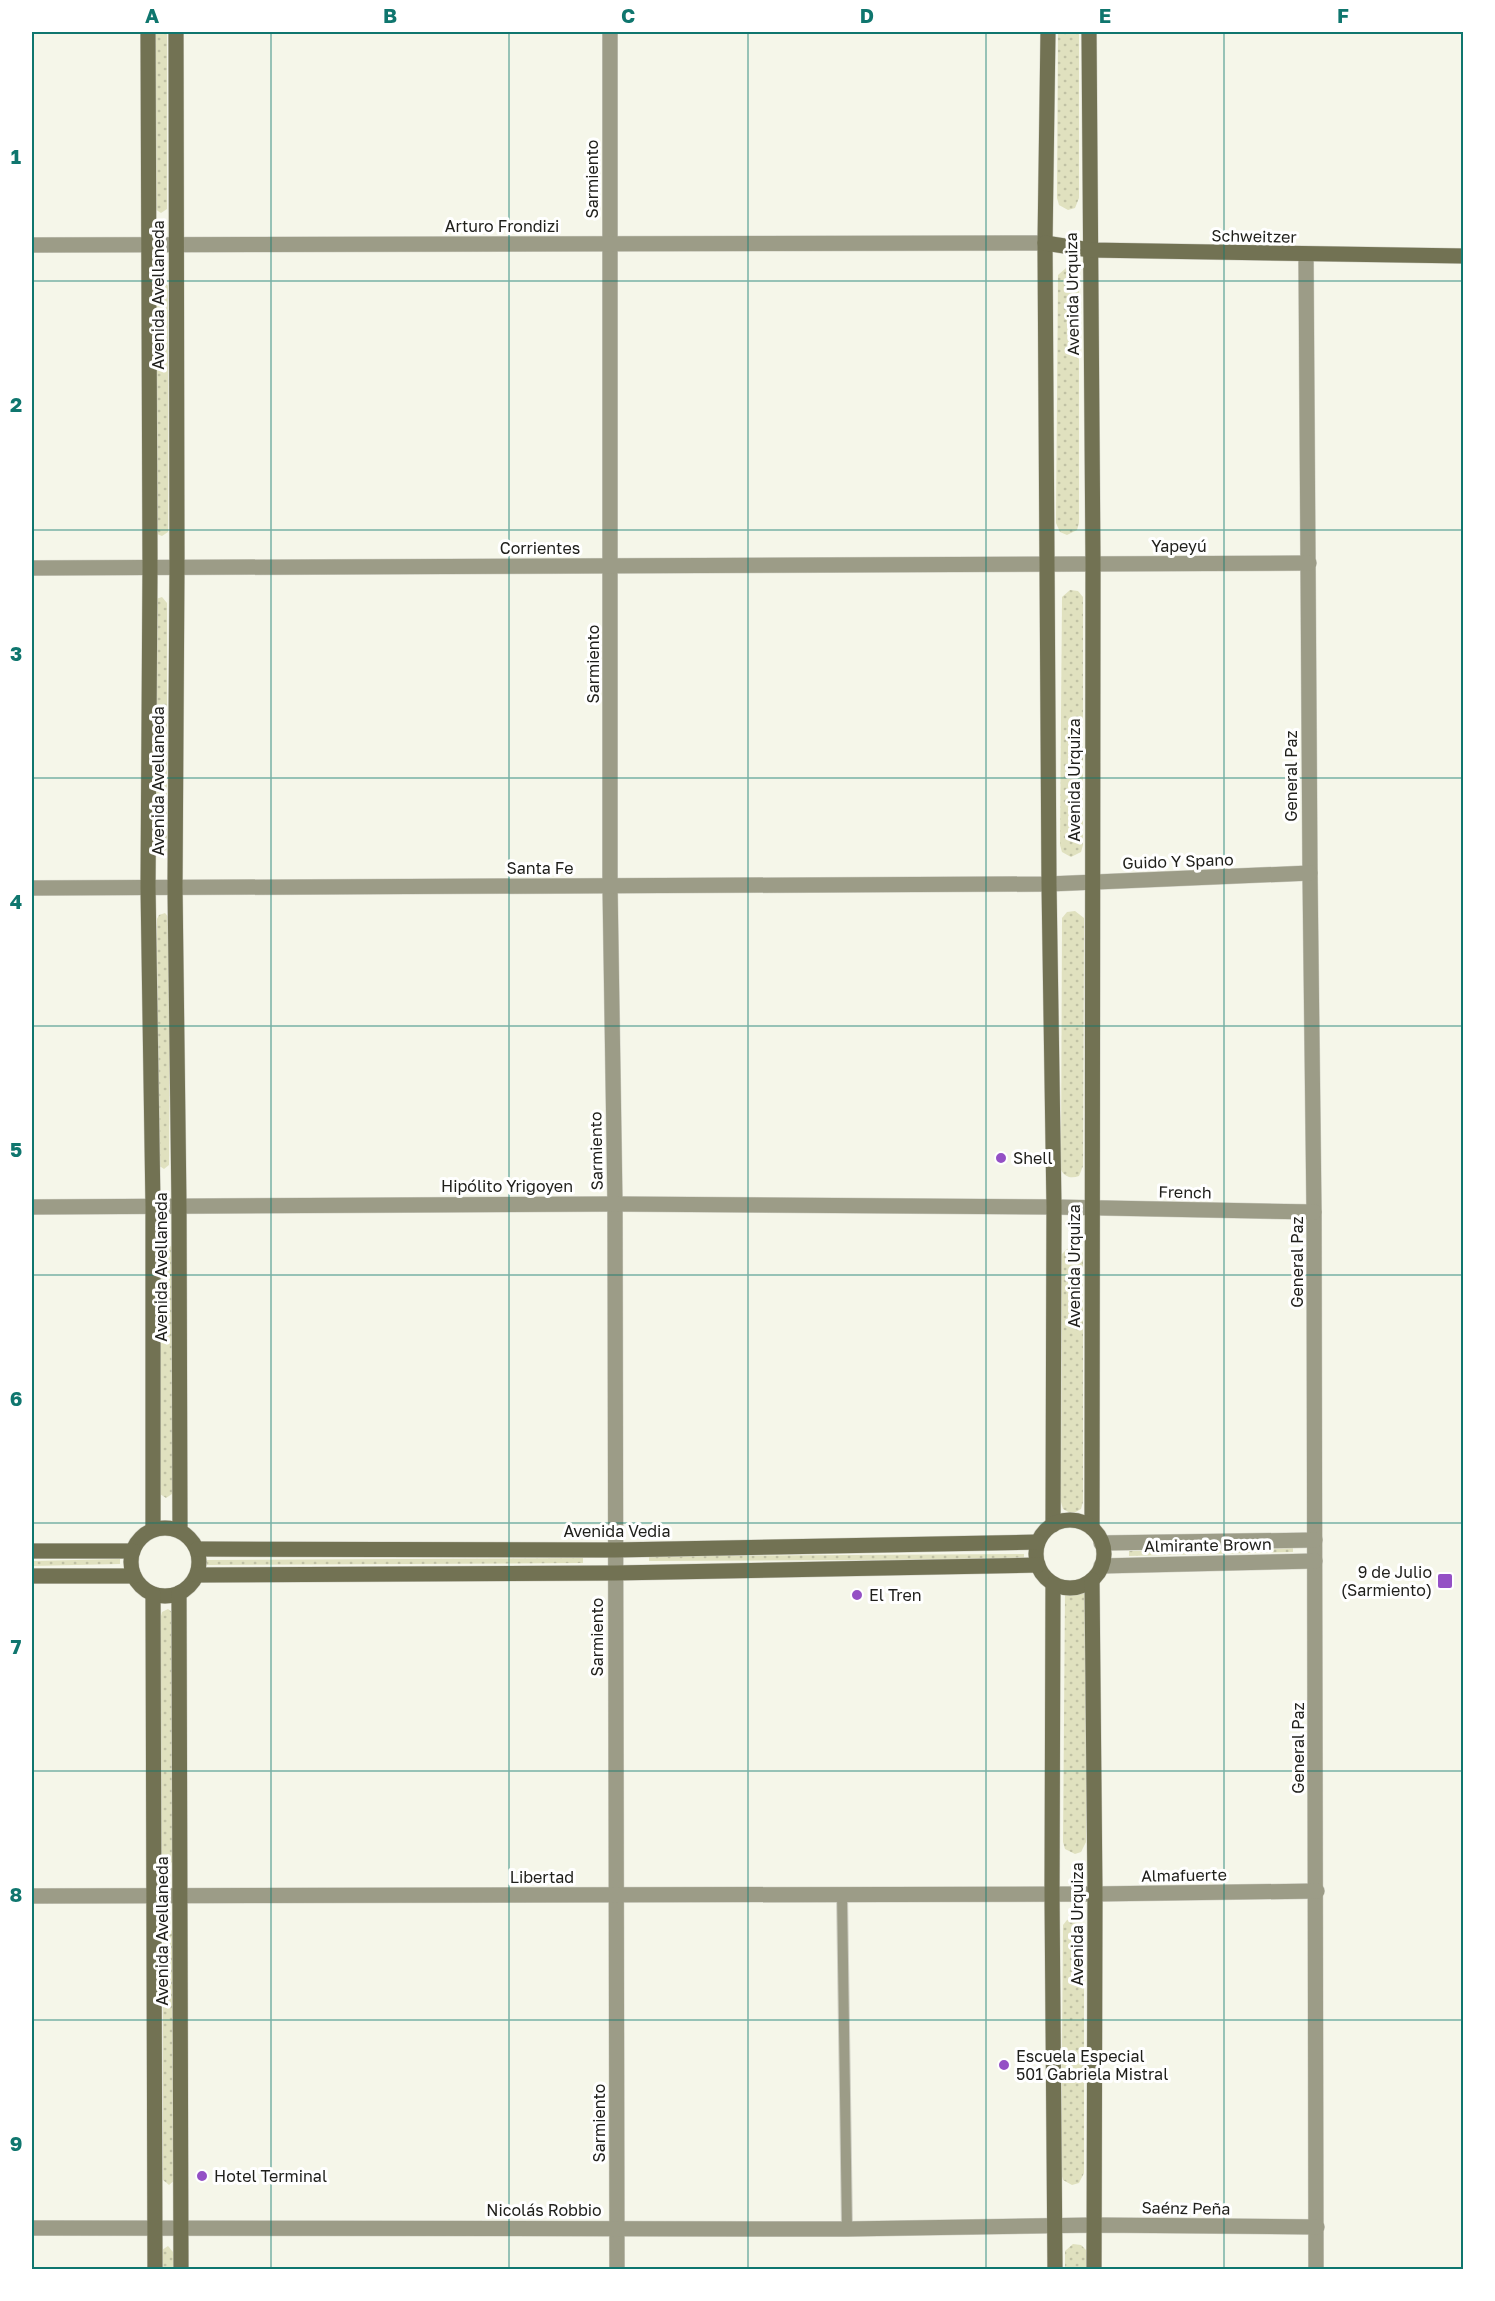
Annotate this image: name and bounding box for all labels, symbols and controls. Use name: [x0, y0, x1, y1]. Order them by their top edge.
text: A: [145, 3, 159, 27]
text: B: [383, 3, 397, 27]
text: C: [621, 3, 635, 27]
text: D: [860, 3, 874, 27]
text: E: [1099, 3, 1111, 27]
text: F: [1337, 3, 1349, 27]
street label: Sarmiento: [582, 140, 602, 218]
text: 1: [11, 144, 21, 168]
street label: Arturo Frondizi: [445, 216, 559, 236]
street label: Avenida Avellaneda: [148, 220, 168, 370]
street label: Schweitzer: [1211, 225, 1297, 247]
street label: Avenida Urquiza: [1061, 232, 1083, 356]
text: 2: [10, 392, 22, 416]
street label: Yapeyú: [1151, 536, 1207, 556]
street label: Corrientes: [500, 538, 580, 558]
street label: Sarmiento: [583, 625, 603, 703]
text: 3: [10, 641, 22, 665]
street label: Avenida Avellaneda: [148, 706, 168, 856]
street label: Avenida Urquiza: [1064, 718, 1084, 842]
street label: General Paz: [1281, 730, 1301, 822]
street label: Guido Y Spano: [1122, 849, 1234, 873]
street label: Santa Fe: [506, 858, 574, 878]
text: 4: [10, 889, 22, 913]
street label: Sarmiento: [585, 1111, 607, 1191]
text: 5: [10, 1137, 22, 1161]
place label: Shell: [1013, 1148, 1053, 1168]
marker: Shell: [994, 1151, 1008, 1165]
street label: Hipólito Yrigoyen: [441, 1176, 573, 1196]
street label: French: [1158, 1182, 1212, 1202]
street label: Avenida Avellaneda: [151, 1192, 171, 1342]
street label: Avenida Urquiza: [1064, 1204, 1084, 1328]
street label: General Paz: [1287, 1216, 1307, 1308]
text: 6: [10, 1386, 22, 1410]
street label: Avenida Vedia: [564, 1521, 670, 1541]
street label: Almirante Brown: [1144, 1534, 1272, 1556]
place label: 9 de Julio (Sarmiento): [1341, 1562, 1432, 1600]
marker: 9 de Julio (Sarmiento): [1436, 1572, 1454, 1590]
place label: El Tren: [869, 1585, 922, 1605]
marker: El Tren: [850, 1588, 864, 1602]
street label: Sarmiento: [587, 1598, 607, 1676]
text: 7: [11, 1634, 22, 1658]
street label: General Paz: [1288, 1702, 1308, 1794]
street label: Avenida Avellaneda: [152, 1856, 172, 2006]
street label: Avenida Urquiza: [1067, 1862, 1087, 1986]
street label: Almafuerte: [1141, 1864, 1227, 1886]
street label: Libertad: [510, 1867, 574, 1887]
text: 8: [10, 1882, 22, 1906]
place label: Escuela Especial 501 Gabriela Mistral: [1016, 2046, 1168, 2084]
marker: Escuela Especial 501 Gabriela Mistral: [997, 2058, 1011, 2072]
street label: Sarmiento: [589, 2084, 609, 2162]
text: 9: [10, 2131, 22, 2155]
place label: Hotel Terminal: [214, 2166, 327, 2186]
marker: Hotel Terminal: [195, 2169, 209, 2183]
street label: Saénz Peña: [1141, 2197, 1231, 2219]
street label: Nicolás Robbio: [486, 2200, 602, 2220]

